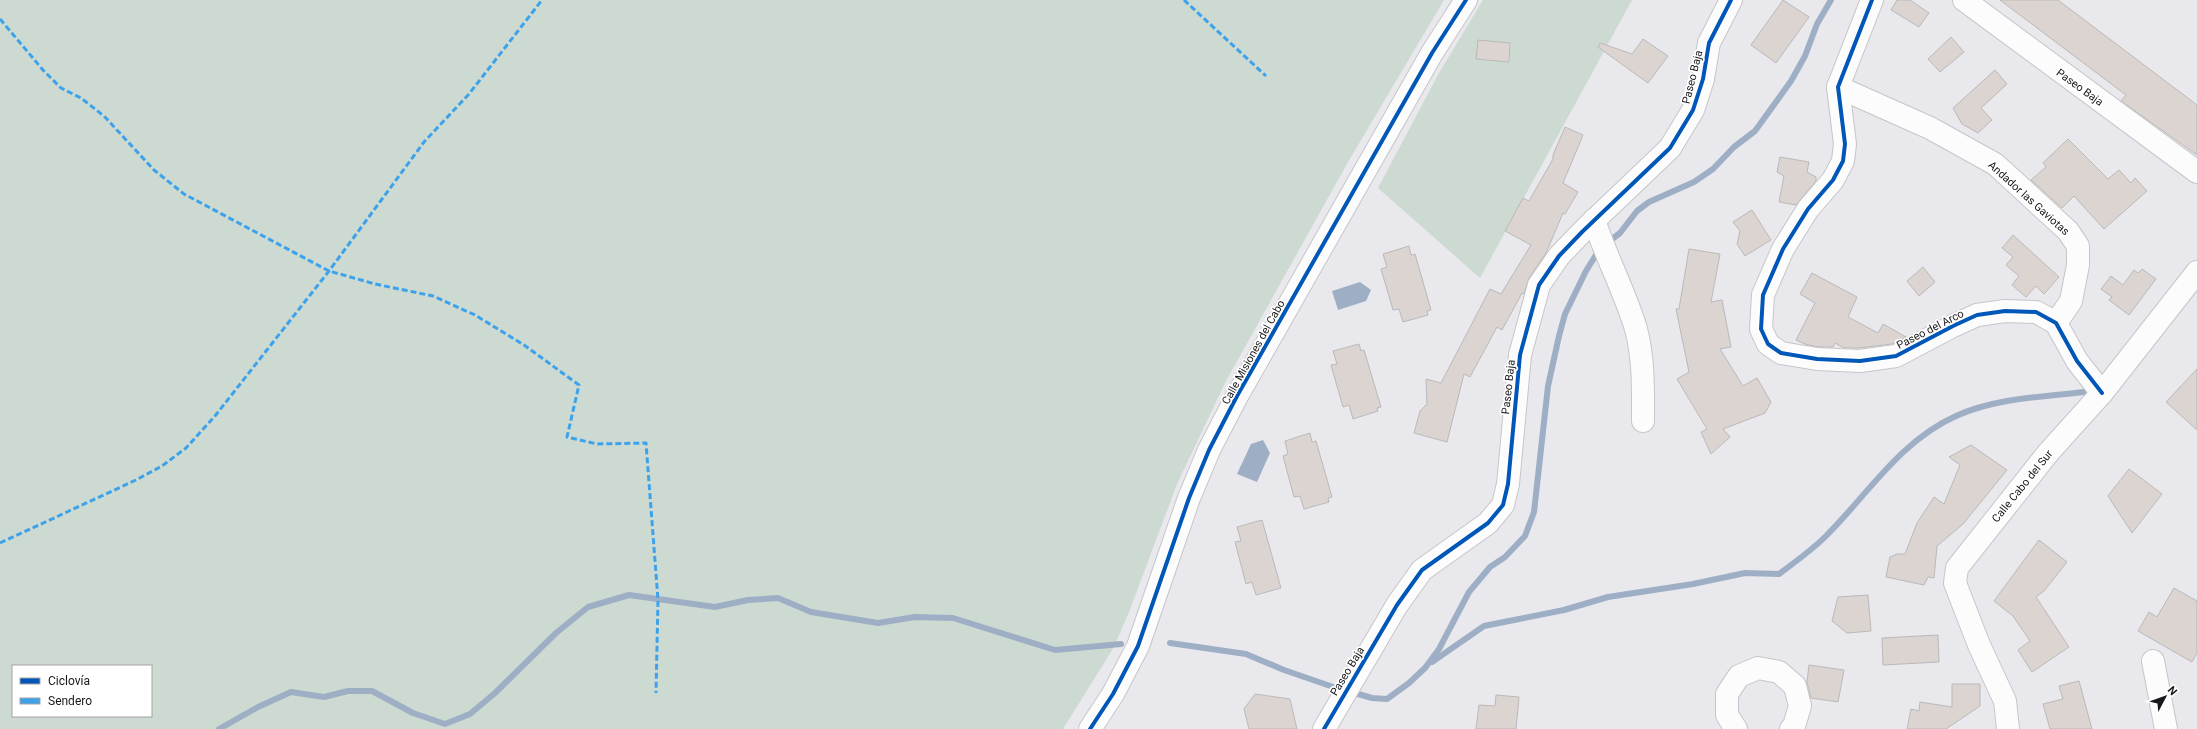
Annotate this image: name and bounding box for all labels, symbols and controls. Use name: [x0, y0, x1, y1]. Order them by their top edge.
street label: Paseo Baja: [1680, 49, 1705, 105]
street label: Paseo Baja: [2054, 66, 2106, 109]
street label: Andador las Gaviotas: [1986, 159, 2072, 238]
street label: Calle Misiones del Cabo: [1219, 298, 1288, 407]
street label: Paseo del Arco: [1894, 307, 1966, 352]
street label: Paseo Baja: [1499, 359, 1518, 415]
street label: Calle Cabo del Sur: [1989, 447, 2056, 525]
street label: Paseo Baja: [1328, 644, 1367, 698]
legend: [12, 665, 152, 717]
text: Ciclovía: [48, 674, 90, 688]
north arrow: [2145, 677, 2185, 717]
text: N: [2165, 684, 2180, 698]
text: Sendero: [48, 694, 92, 708]

